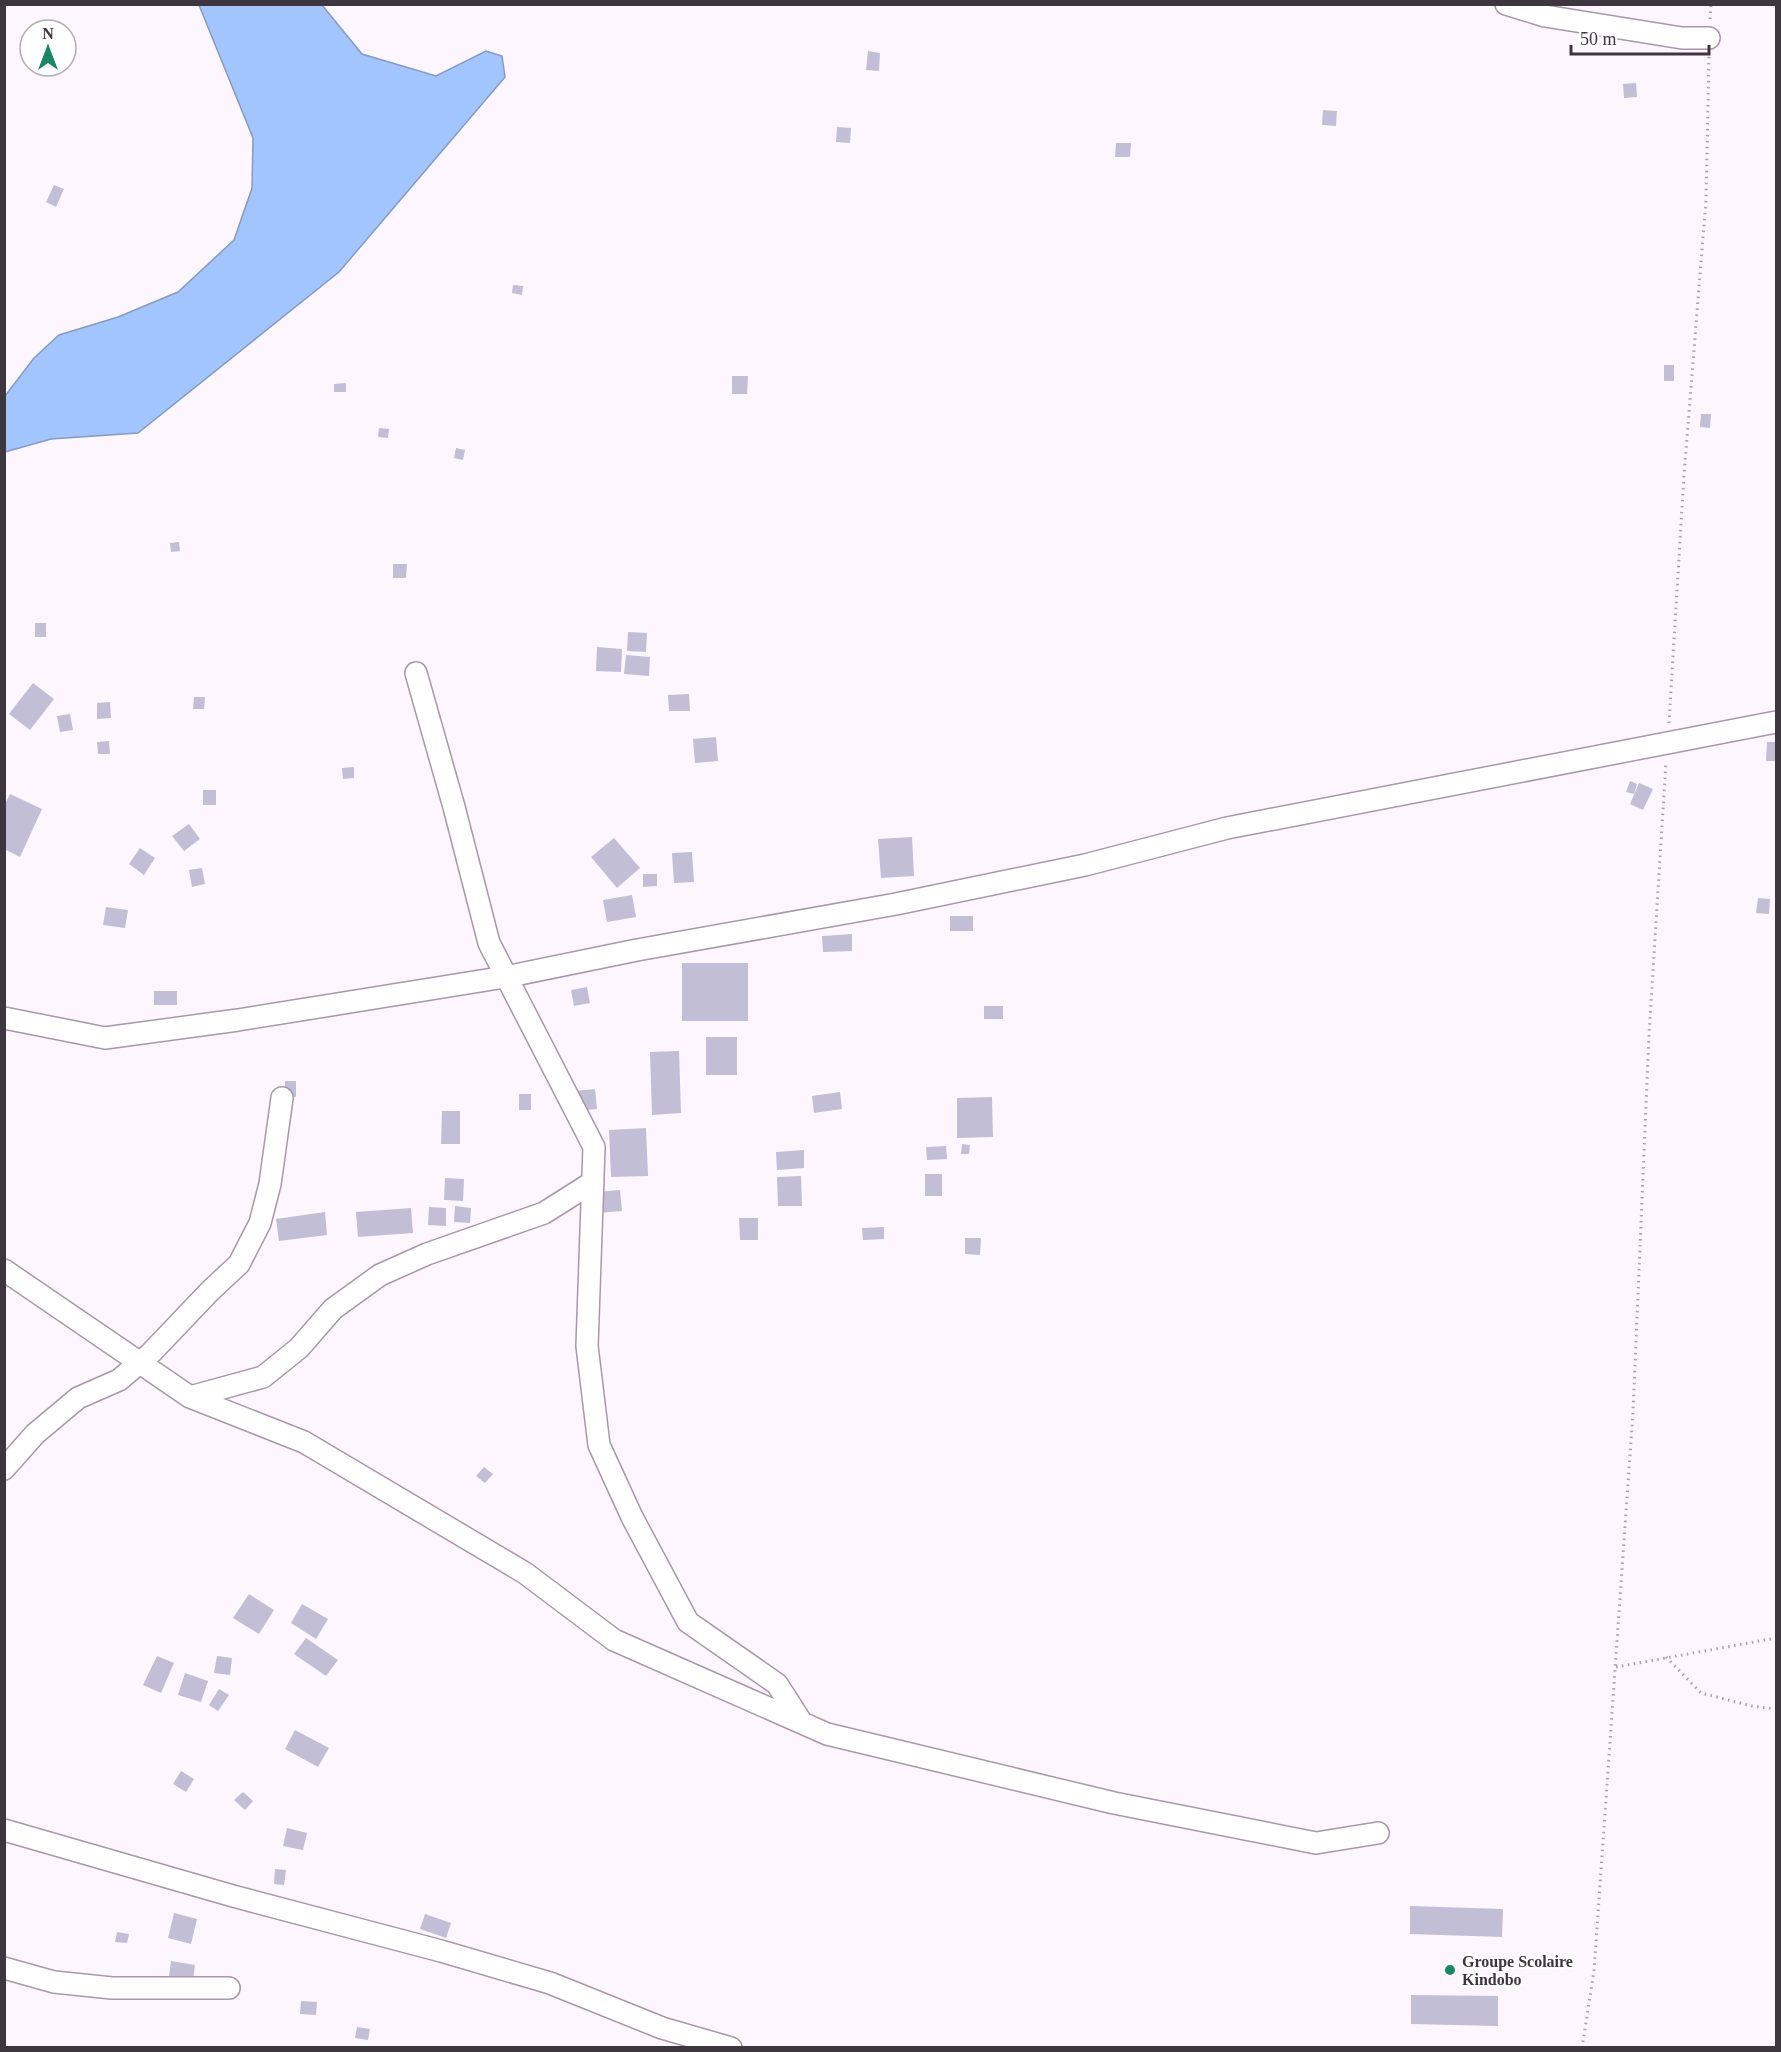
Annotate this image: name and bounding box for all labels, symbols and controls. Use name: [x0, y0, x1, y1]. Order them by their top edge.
north arrow: [18, 18, 78, 78]
scale bar: [1571, 18, 1709, 56]
text: N: [42, 25, 54, 42]
text: 50 m: [1580, 29, 1617, 49]
place label: Groupe Scolaire Kindobo: [1462, 1953, 1573, 1988]
marker: Groupe Scolaire Kindobo: [1443, 1963, 1457, 1977]

